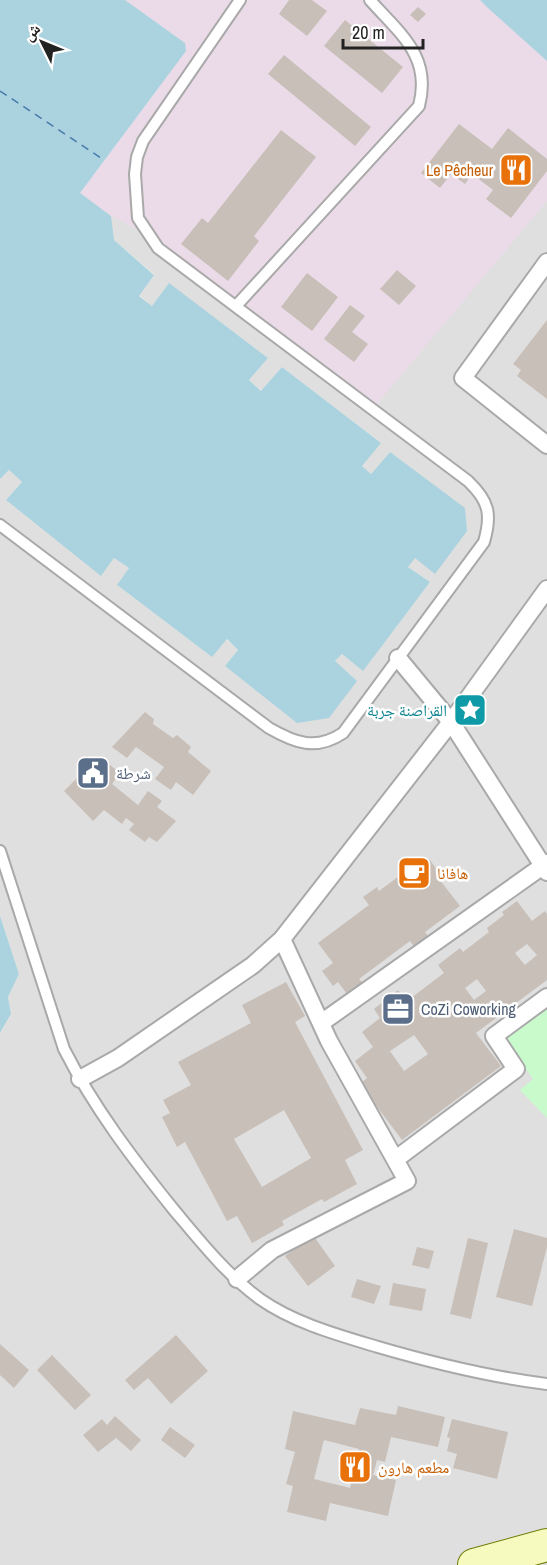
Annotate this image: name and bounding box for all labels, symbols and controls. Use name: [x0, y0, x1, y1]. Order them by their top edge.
north arrow: [12, 12, 72, 72]
scale bar: [343, 12, 422, 50]
text: ش: [17, 18, 45, 45]
text: 20 m: [352, 20, 385, 45]
restaurant icon: Le Pêcheur: [498, 152, 534, 188]
place label: Le Pêcheur: [426, 159, 494, 181]
place icon: القراصنة جربة: [452, 692, 488, 728]
place label: القراصنة جربة: [367, 699, 447, 721]
public building icon: شرطة: [75, 755, 111, 791]
place label: شرطة: [116, 762, 151, 784]
cafe icon: هافانا: [396, 855, 432, 891]
place label: هافانا: [437, 862, 468, 884]
office icon: CoZi Coworking: [380, 991, 416, 1027]
place label: CoZi Coworking: [421, 998, 516, 1020]
restaurant icon: مطعم هارون: [337, 1449, 373, 1485]
place label: مطعم هارون: [378, 1456, 449, 1478]

